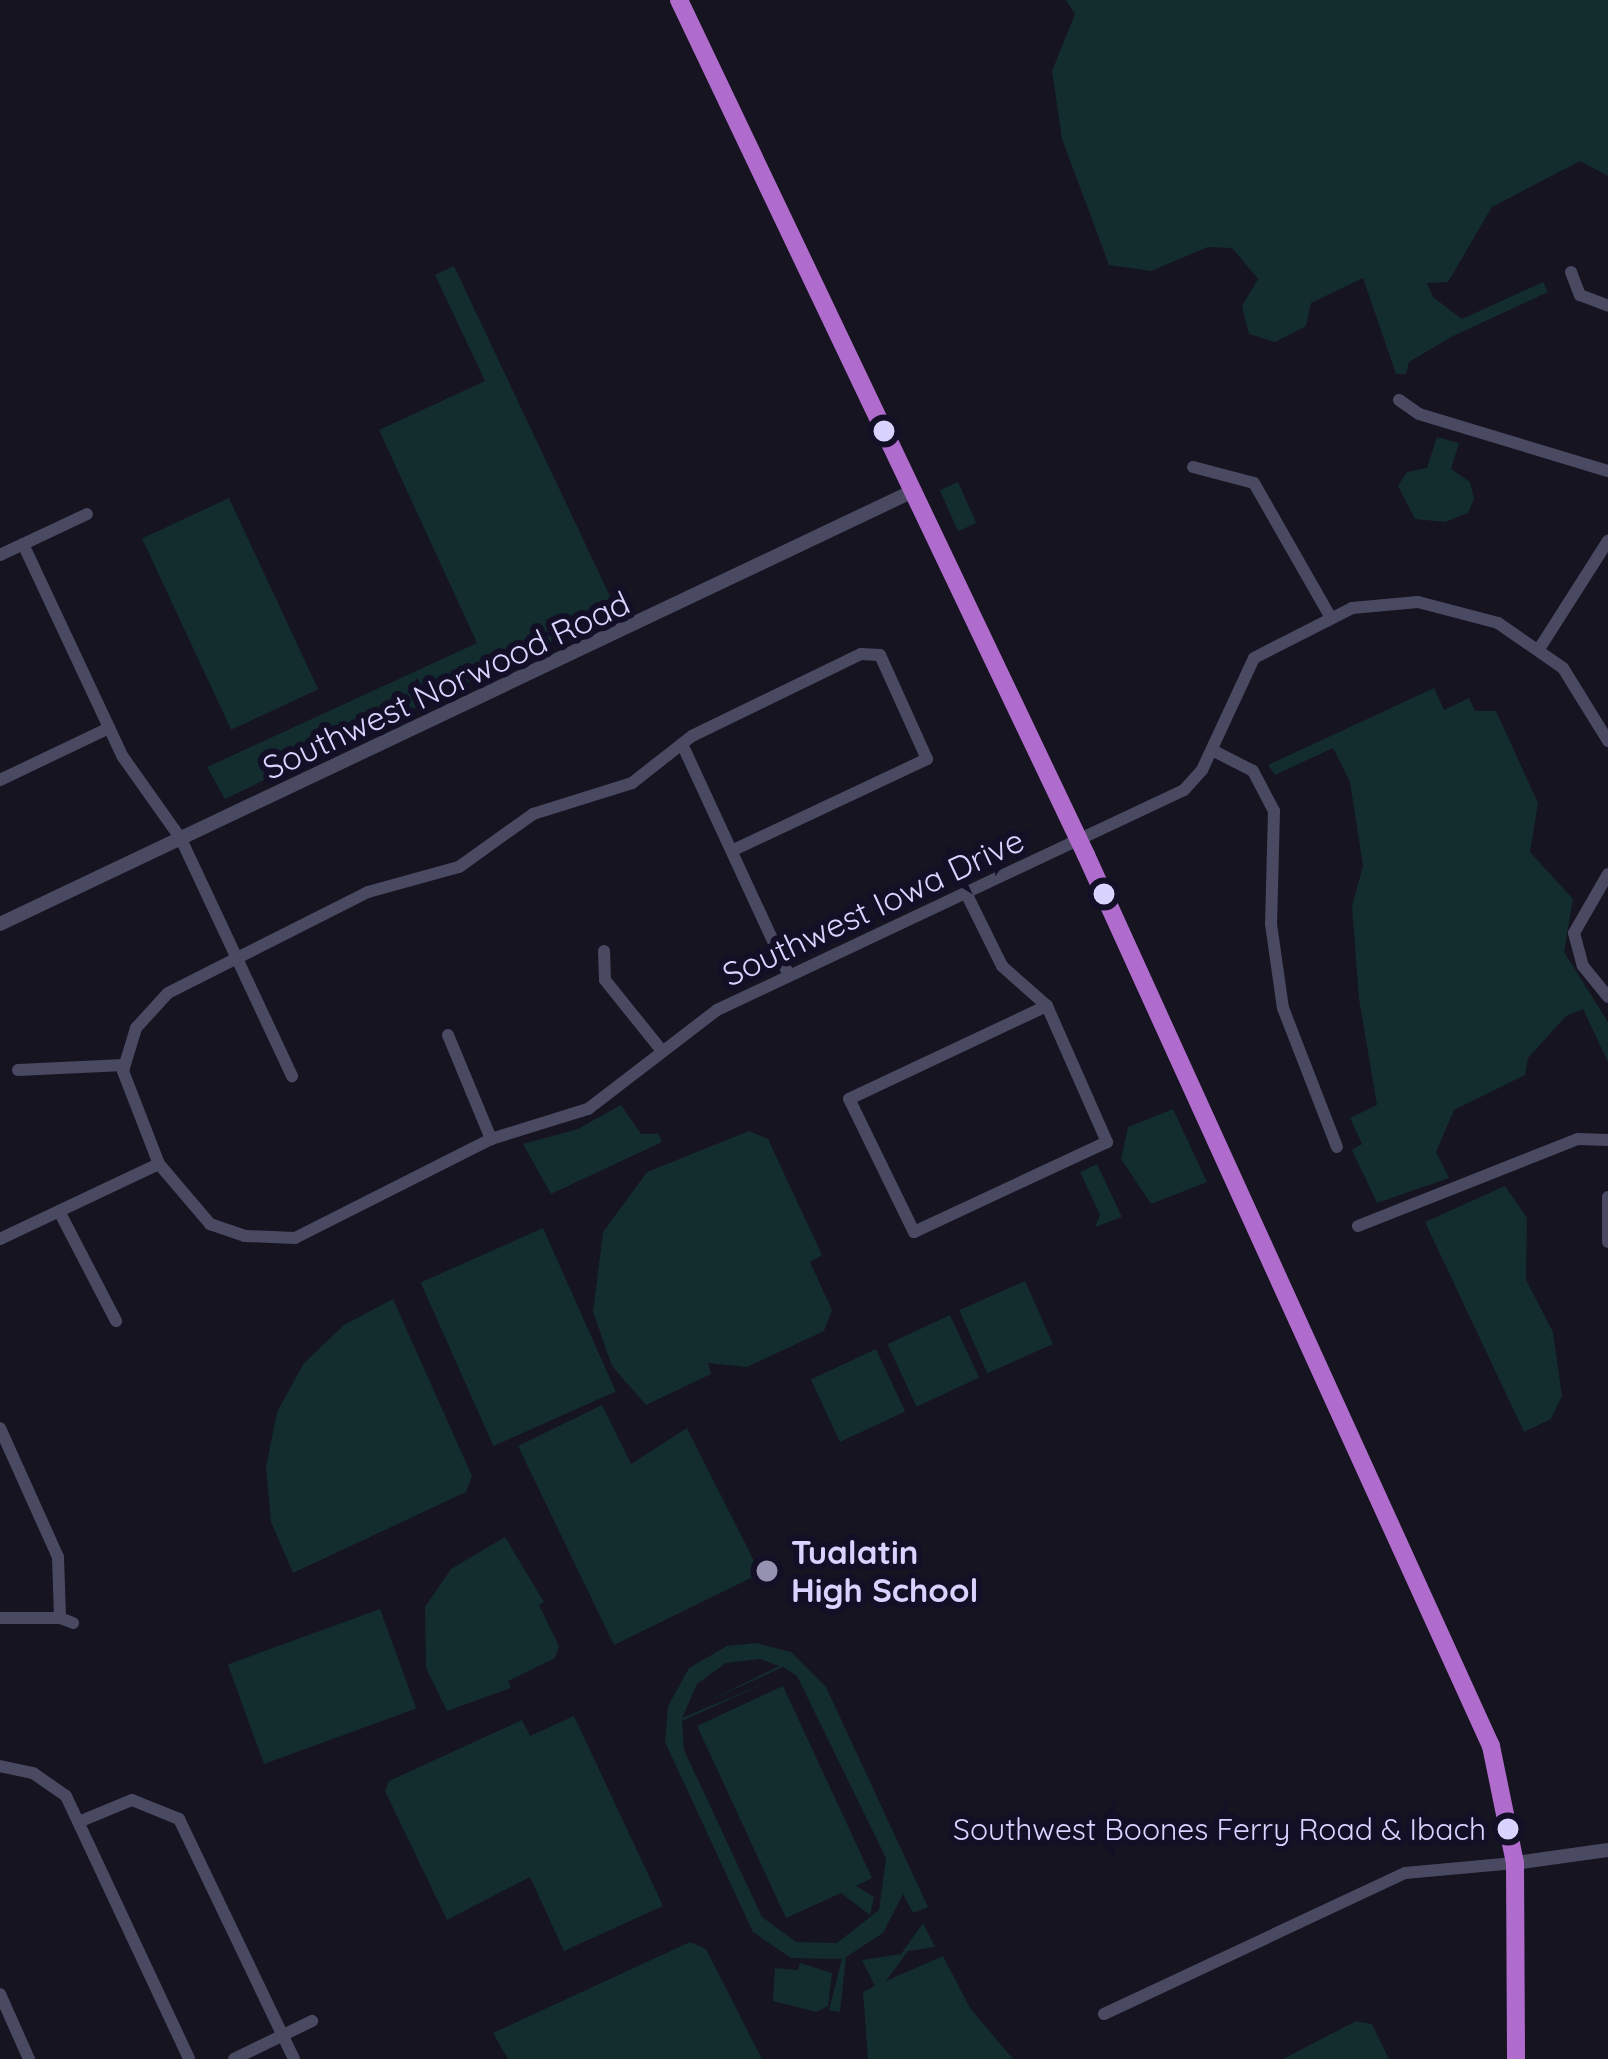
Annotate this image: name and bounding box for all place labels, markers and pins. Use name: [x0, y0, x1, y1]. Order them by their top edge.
unlabelled marker: [873, 420, 895, 442]
unlabelled marker: [1093, 883, 1115, 905]
place label: Tualatin High School: [791, 1532, 978, 1610]
marker: Tualatin High School: [754, 1558, 780, 1584]
place label: Southwest Boones Ferry Road & Ibach: [953, 1811, 1486, 1847]
marker: Southwest Boones Ferry Road & Ibach: [1497, 1818, 1519, 1840]

